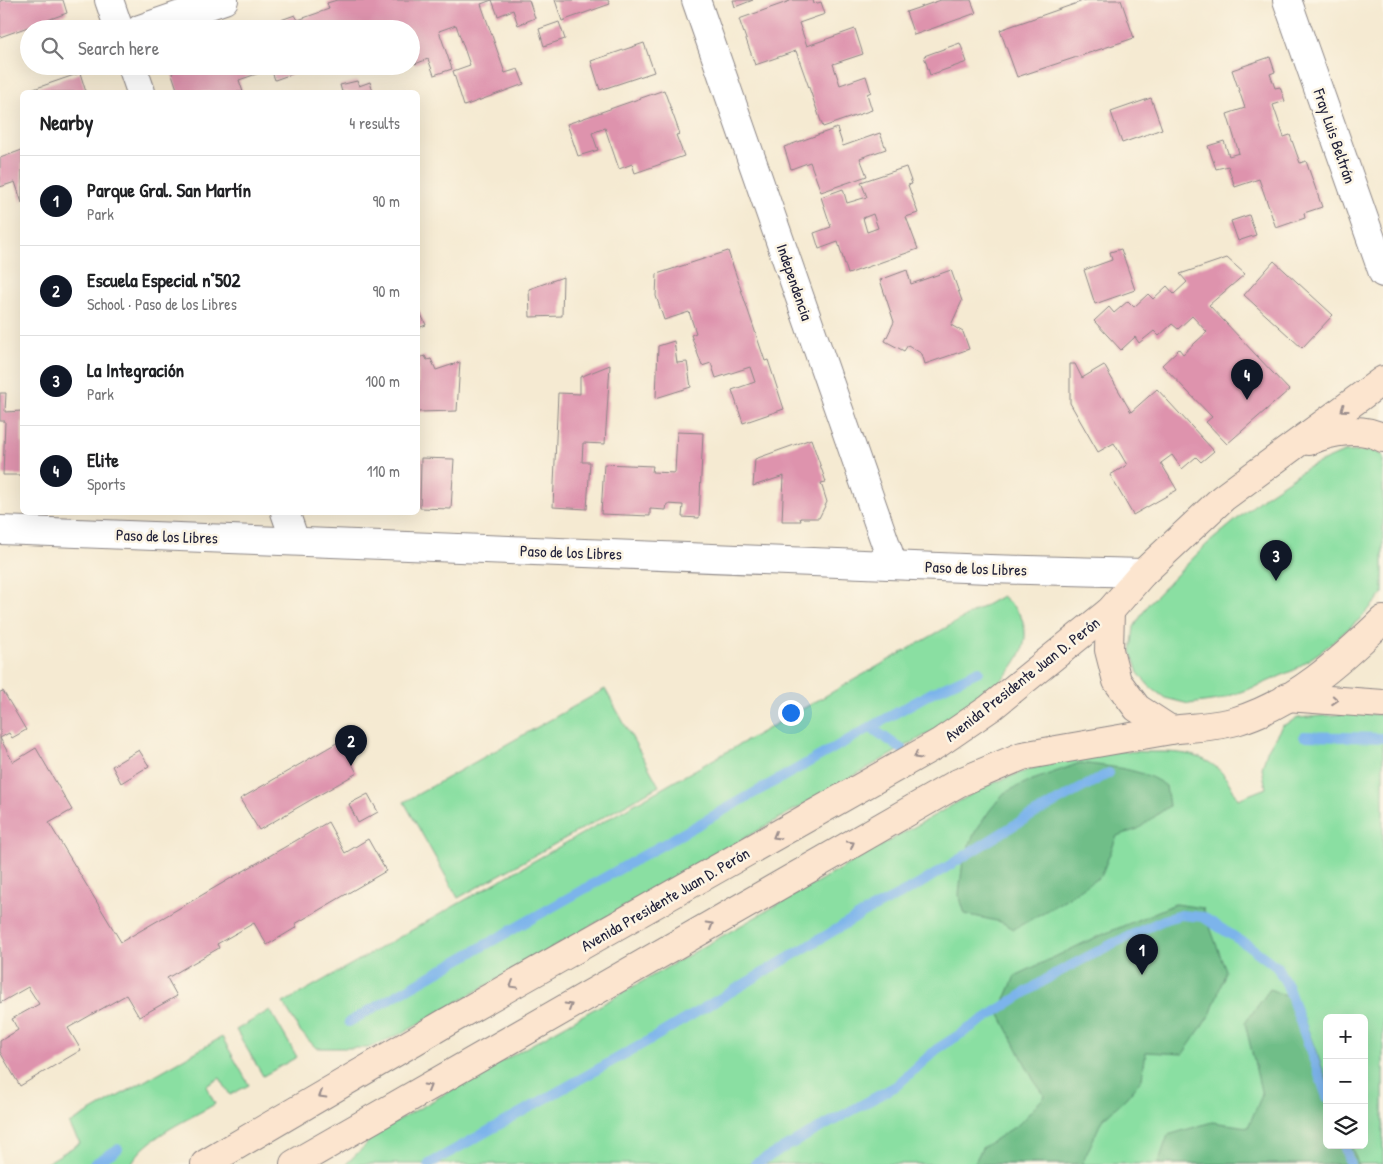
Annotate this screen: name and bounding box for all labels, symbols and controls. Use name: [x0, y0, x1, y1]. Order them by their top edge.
search box: [20, 20, 420, 75]
icon: search: [38, 34, 66, 62]
text: Search here: [78, 35, 159, 61]
street label: Fray Luis Beltrán: [1308, 85, 1361, 186]
text: Nearby: [40, 108, 93, 137]
text: 4 results: [349, 112, 400, 134]
text: Parque Gral. San Martín: [87, 177, 251, 203]
text: 1: [53, 190, 59, 212]
text: 90 m: [372, 190, 400, 212]
text: Park: [87, 203, 114, 225]
street label: Independencia: [772, 241, 818, 323]
text: Escuela Especial n°502: [87, 267, 240, 293]
text: 2: [52, 280, 60, 302]
text: 90 m: [372, 280, 400, 302]
text: School · Paso de los Libres: [87, 293, 237, 315]
text: La Integración: [87, 357, 184, 383]
pin: 4: [1231, 359, 1263, 400]
text: 3: [52, 370, 60, 392]
text: 100 m: [365, 370, 400, 392]
text: Park: [87, 383, 114, 405]
one-way arrow: [1340, 403, 1350, 412]
text: Elite: [87, 447, 119, 473]
text: 4: [53, 460, 59, 482]
text: 110 m: [367, 460, 400, 482]
text: Sports: [87, 473, 125, 495]
street label: Paso de los Libres: [116, 523, 218, 549]
street label: Paso de los Libres: [520, 539, 622, 565]
pin: 3: [1260, 540, 1292, 581]
street label: Paso de los Libres: [925, 555, 1027, 581]
street label: Avenida Presidente Juan D. Perón: [940, 612, 1104, 746]
one-way arrow: [1331, 695, 1339, 706]
your location: [778, 700, 804, 726]
pin: 2: [335, 725, 367, 766]
one-way arrow: [913, 749, 922, 759]
one-way arrow: [772, 830, 781, 840]
one-way arrow: [846, 840, 855, 850]
street label: Avenida Presidente Juan D. Perón: [577, 842, 753, 956]
one-way arrow: [705, 921, 714, 931]
pin: 1: [1126, 934, 1158, 975]
one-way arrow: [509, 979, 518, 989]
one-way arrow: [564, 1002, 573, 1012]
map controls: [1323, 1014, 1368, 1149]
button: +: [1323, 1014, 1368, 1059]
button: −: [1323, 1059, 1368, 1104]
one-way arrow: [423, 1083, 432, 1093]
one-way arrow: [318, 1089, 327, 1099]
button: layers: [1323, 1104, 1368, 1149]

